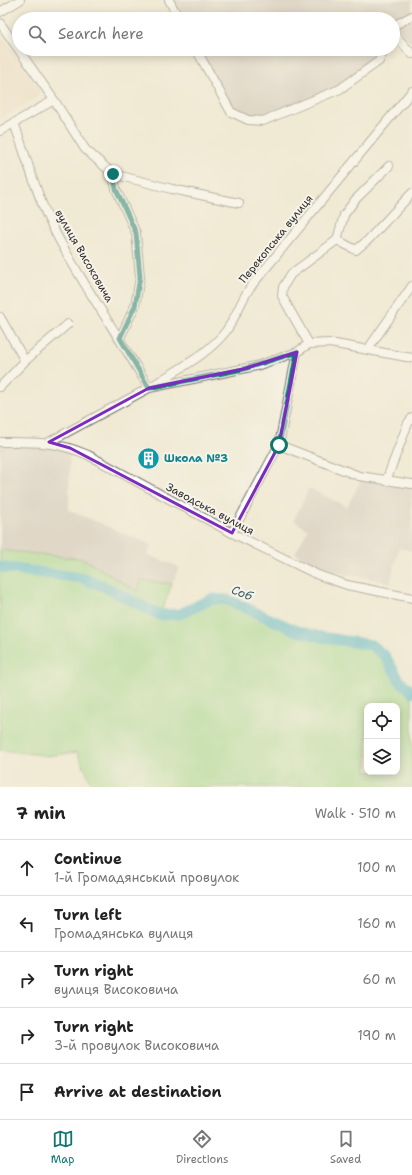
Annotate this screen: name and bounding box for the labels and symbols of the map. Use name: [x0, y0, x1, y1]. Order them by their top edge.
route end: [104, 165, 122, 183]
street label: Перекопська вулиця: [236, 192, 316, 286]
street label: вулиця Високовича: [51, 207, 117, 305]
route start: [270, 436, 288, 454]
building icon: Школа №3: [136, 445, 162, 471]
place label: Школа №3: [164, 451, 228, 466]
street label: Заводська вулиця: [163, 479, 257, 539]
water label: Соб: [229, 582, 255, 604]

